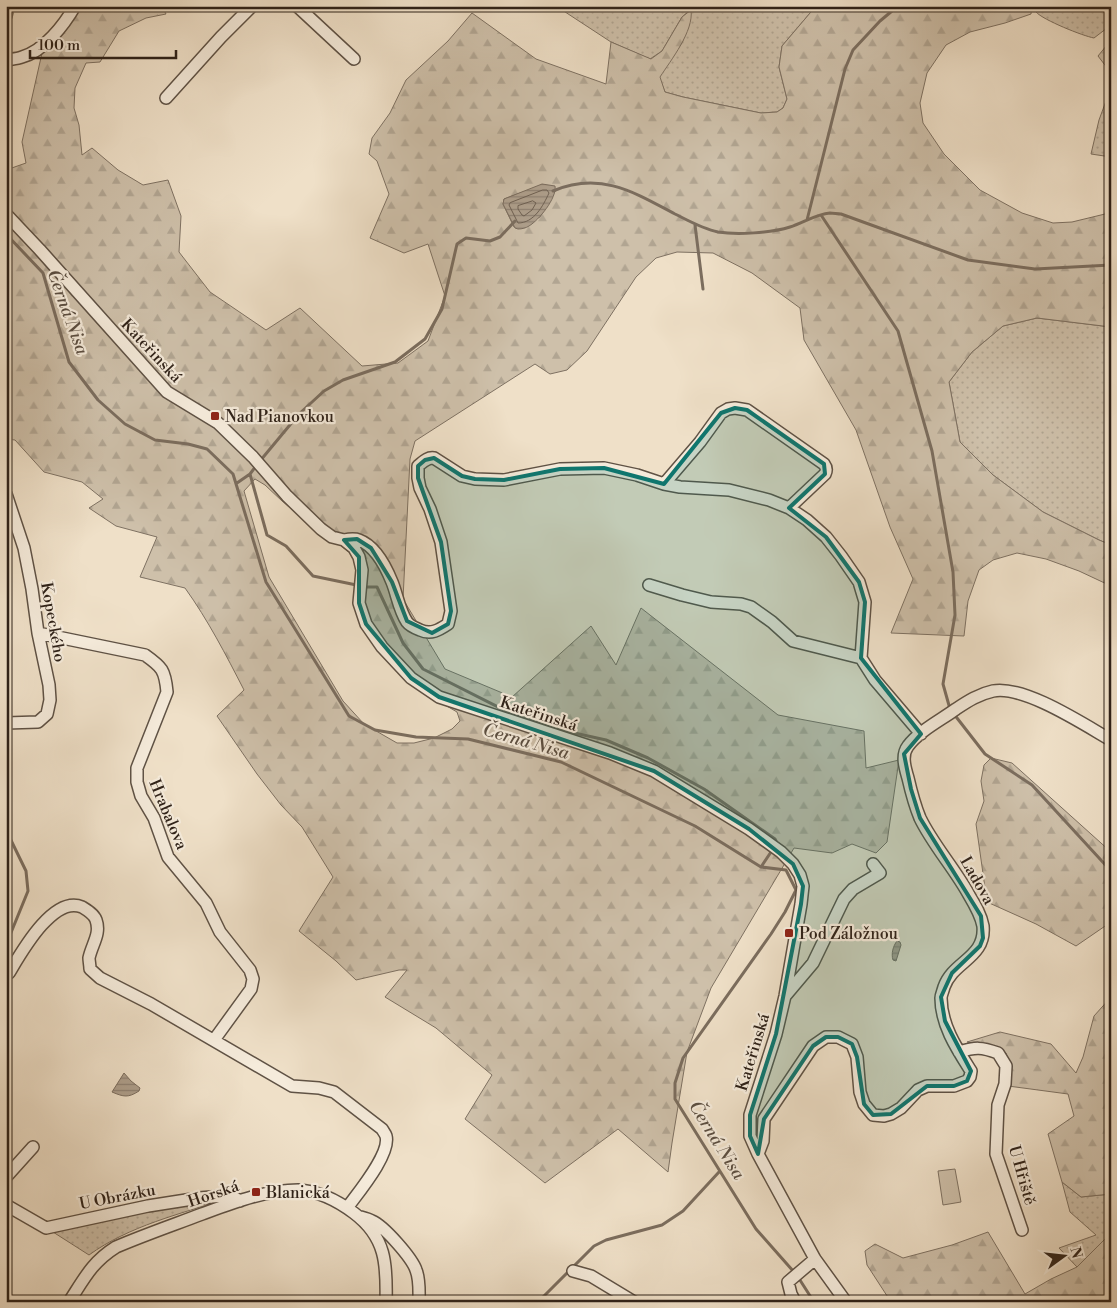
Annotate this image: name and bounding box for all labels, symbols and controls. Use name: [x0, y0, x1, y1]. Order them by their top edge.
scale bar: [30, 28, 176, 60]
text: 100 m: [38, 36, 80, 55]
water label: Černá Nisa: [42, 267, 94, 359]
street label: Kateřinská: [117, 315, 186, 387]
place label: Nad Pianovkou: [225, 407, 334, 427]
marker: Nad Pianovkou: [209, 410, 221, 422]
street label: Kopeckého: [36, 581, 70, 664]
street label: Kateřinská: [498, 692, 581, 736]
water label: Černá Nisa: [480, 718, 573, 765]
street label: Hrabalova: [144, 776, 192, 853]
street label: Ladova: [955, 853, 999, 909]
place label: Pod Záložnou: [799, 924, 898, 944]
marker: Pod Záložnou: [783, 927, 795, 939]
street label: Kateřinská: [732, 1010, 774, 1093]
water label: Černá Nisa: [683, 1097, 750, 1185]
street label: U Hřiště: [1004, 1143, 1040, 1207]
street label: Horská: [185, 1176, 242, 1212]
street label: U Obrázku: [77, 1180, 157, 1214]
place label: Blanická: [265, 1183, 331, 1203]
marker: Blanická: [250, 1186, 262, 1198]
north arrow: [1040, 1230, 1090, 1280]
text: N: [1065, 1245, 1086, 1261]

